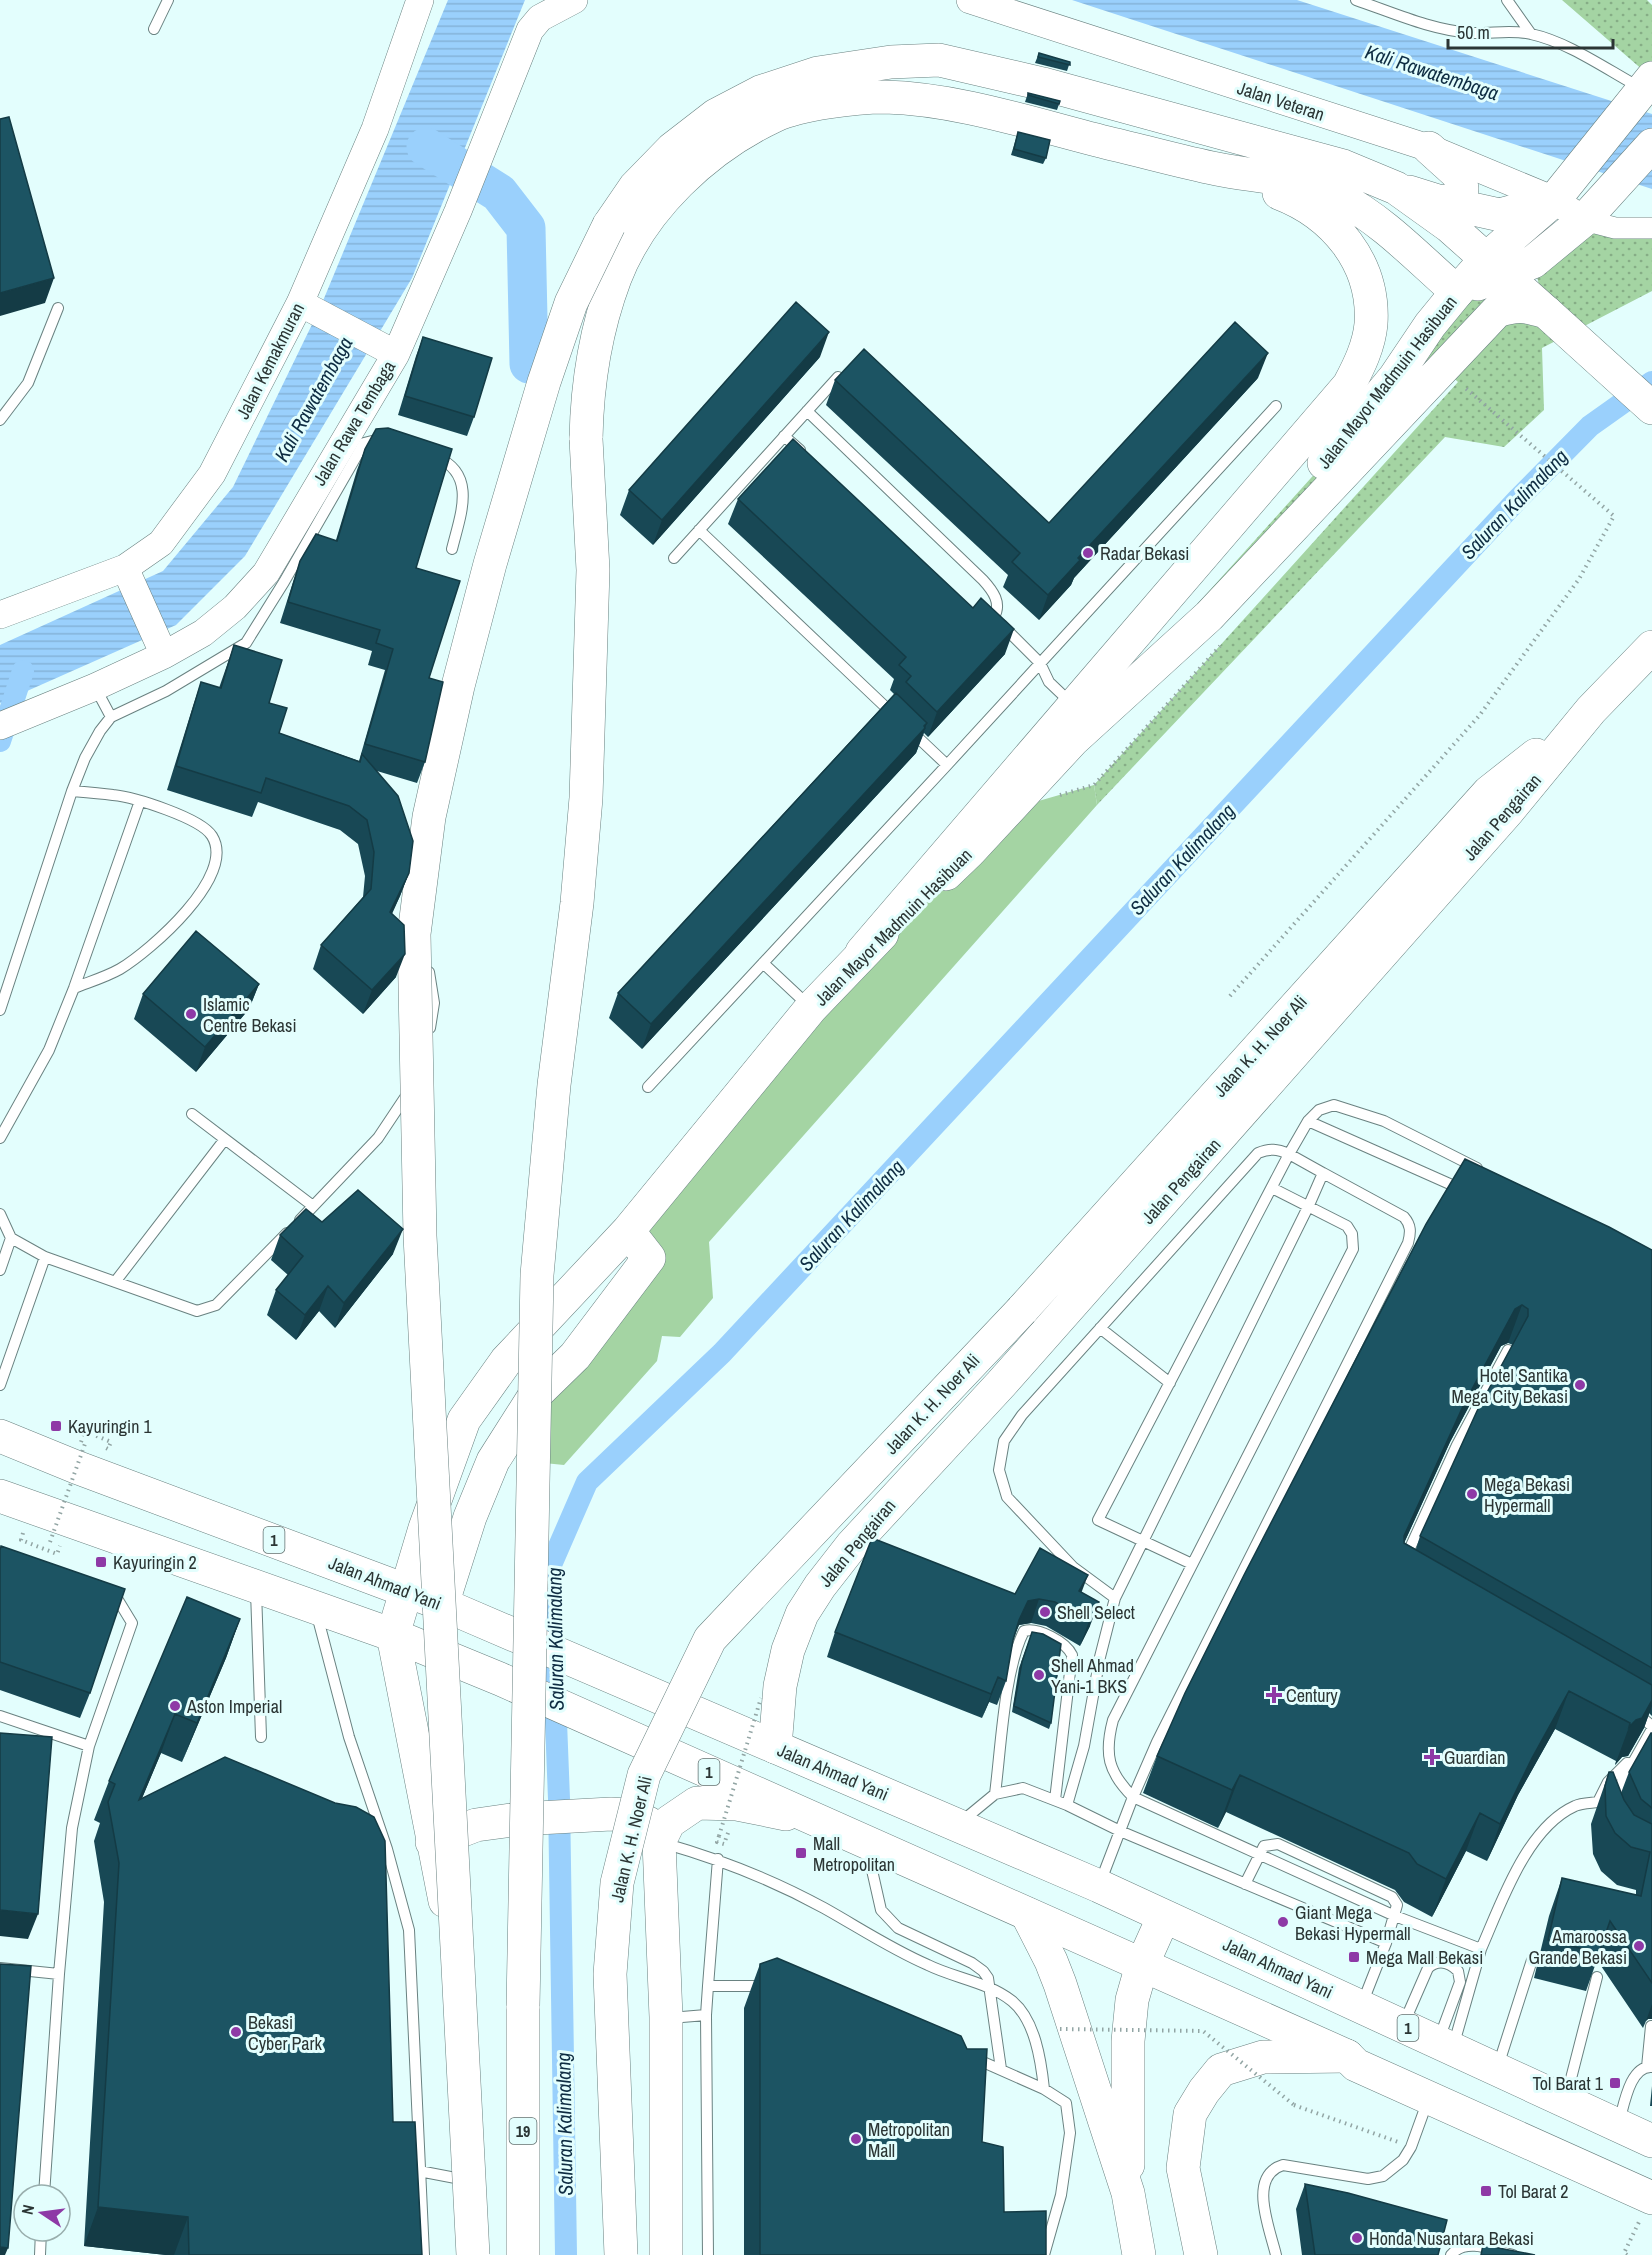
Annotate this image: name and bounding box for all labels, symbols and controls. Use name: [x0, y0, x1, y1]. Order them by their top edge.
scale bar: [1448, 12, 1613, 50]
text: 50 m: [1457, 20, 1490, 45]
water label: Kali Rawatembaga: [1362, 38, 1502, 106]
street label: Jalan Veteran: [1234, 75, 1328, 127]
street label: Jalan Mayor Madmuin Hasibuan: [1311, 290, 1463, 474]
street label: Jalan Kemakmuran: [230, 299, 310, 423]
water label: Kali Rawatembaga: [268, 332, 358, 466]
street label: Jalan Rawa Tembaga: [307, 356, 401, 490]
water label: Saluran Kalimalang: [1455, 443, 1573, 565]
place label: Radar Bekasi: [1100, 541, 1189, 566]
marker: Radar Bekasi: [1081, 546, 1095, 560]
street label: Jalan Pengairan: [1457, 768, 1547, 866]
water label: Saluran Kalimalang: [1123, 797, 1241, 921]
street label: Jalan Mayor Madmuin Hasibuan: [809, 843, 977, 1011]
street label: Jalan K. H. Noer Ali: [1208, 990, 1312, 1102]
place label: Islamic Centre Bekasi: [203, 992, 297, 1038]
marker: Islamic Centre Bekasi: [184, 1007, 198, 1021]
street label: Jalan Pengairan: [1136, 1133, 1226, 1229]
water label: Saluran Kalimalang: [792, 1153, 910, 1277]
street label: Jalan K. H. Noer Ali: [879, 1348, 985, 1460]
place label: Hotel Santika Mega City Bekasi: [1452, 1363, 1568, 1409]
marker: Hotel Santika Mega City Bekasi: [1573, 1378, 1587, 1392]
place label: Kayuringin 1: [68, 1414, 152, 1439]
marker: Kayuringin 1: [49, 1419, 63, 1433]
place label: Mega Bekasi Hypermall: [1484, 1472, 1570, 1518]
marker: Mega Bekasi Hypermall: [1465, 1487, 1479, 1501]
street label: Jalan Pengairan: [813, 1494, 901, 1592]
road number: 1: [264, 1527, 284, 1553]
place label: Kayuringin 2: [113, 1550, 197, 1575]
street label: Jalan Ahmad Yani: [325, 1550, 445, 1616]
marker: Kayuringin 2: [94, 1555, 108, 1569]
water label: Saluran Kalimalang: [540, 1567, 570, 1711]
place label: Shell Select: [1057, 1600, 1135, 1625]
marker: Shell Select: [1038, 1605, 1052, 1619]
place label: Shell Ahmad Yani-1 BKS: [1051, 1653, 1134, 1699]
marker: Shell Ahmad Yani-1 BKS: [1032, 1668, 1046, 1682]
place label: Century: [1286, 1683, 1338, 1708]
marker: Century: [1267, 1688, 1281, 1702]
place label: Aston Imperial: [186, 1694, 282, 1719]
marker: Aston Imperial: [168, 1699, 182, 1713]
street label: Jalan Ahmad Yani: [774, 1737, 892, 1807]
place label: Guardian: [1444, 1745, 1506, 1770]
marker: Guardian: [1425, 1750, 1439, 1764]
road number: 1: [698, 1759, 720, 1785]
street label: Jalan K. H. Noer Ali: [604, 1773, 658, 1905]
place label: Mall Metropolitan: [813, 1831, 895, 1877]
marker: Mall Metropolitan: [794, 1846, 808, 1860]
place label: Giant Mega Bekasi Hypermall: [1295, 1900, 1411, 1946]
marker: Giant Mega Bekasi Hypermall: [1276, 1915, 1290, 1929]
place label: Amaroossa Grande Bekasi: [1529, 1924, 1627, 1970]
street label: Jalan Ahmad Yani: [1219, 1932, 1337, 2004]
marker: Amaroossa Grande Bekasi: [1632, 1939, 1646, 1953]
place label: Mega Mall Bekasi: [1366, 1945, 1483, 1970]
marker: Mega Mall Bekasi: [1347, 1950, 1361, 1964]
place label: Bekasi Cyber Park: [248, 2010, 322, 2056]
road number: 1: [1398, 2015, 1418, 2041]
marker: Bekasi Cyber Park: [229, 2025, 243, 2039]
water label: Saluran Kalimalang: [549, 2052, 579, 2196]
place label: Tol Barat 1: [1532, 2071, 1604, 2096]
marker: Tol Barat 1: [1608, 2076, 1622, 2090]
place label: Metropolitan Mall: [868, 2117, 950, 2163]
road number: 19: [510, 2118, 536, 2144]
marker: Metropolitan Mall: [849, 2132, 863, 2146]
place label: Tol Barat 2: [1498, 2179, 1569, 2204]
north arrow: [12, 2183, 72, 2243]
marker: Tol Barat 2: [1479, 2184, 1493, 2198]
text: N: [16, 2203, 39, 2217]
place label: Honda Nusantara Bekasi: [1369, 2226, 1534, 2251]
marker: Honda Nusantara Bekasi: [1350, 2231, 1364, 2245]

